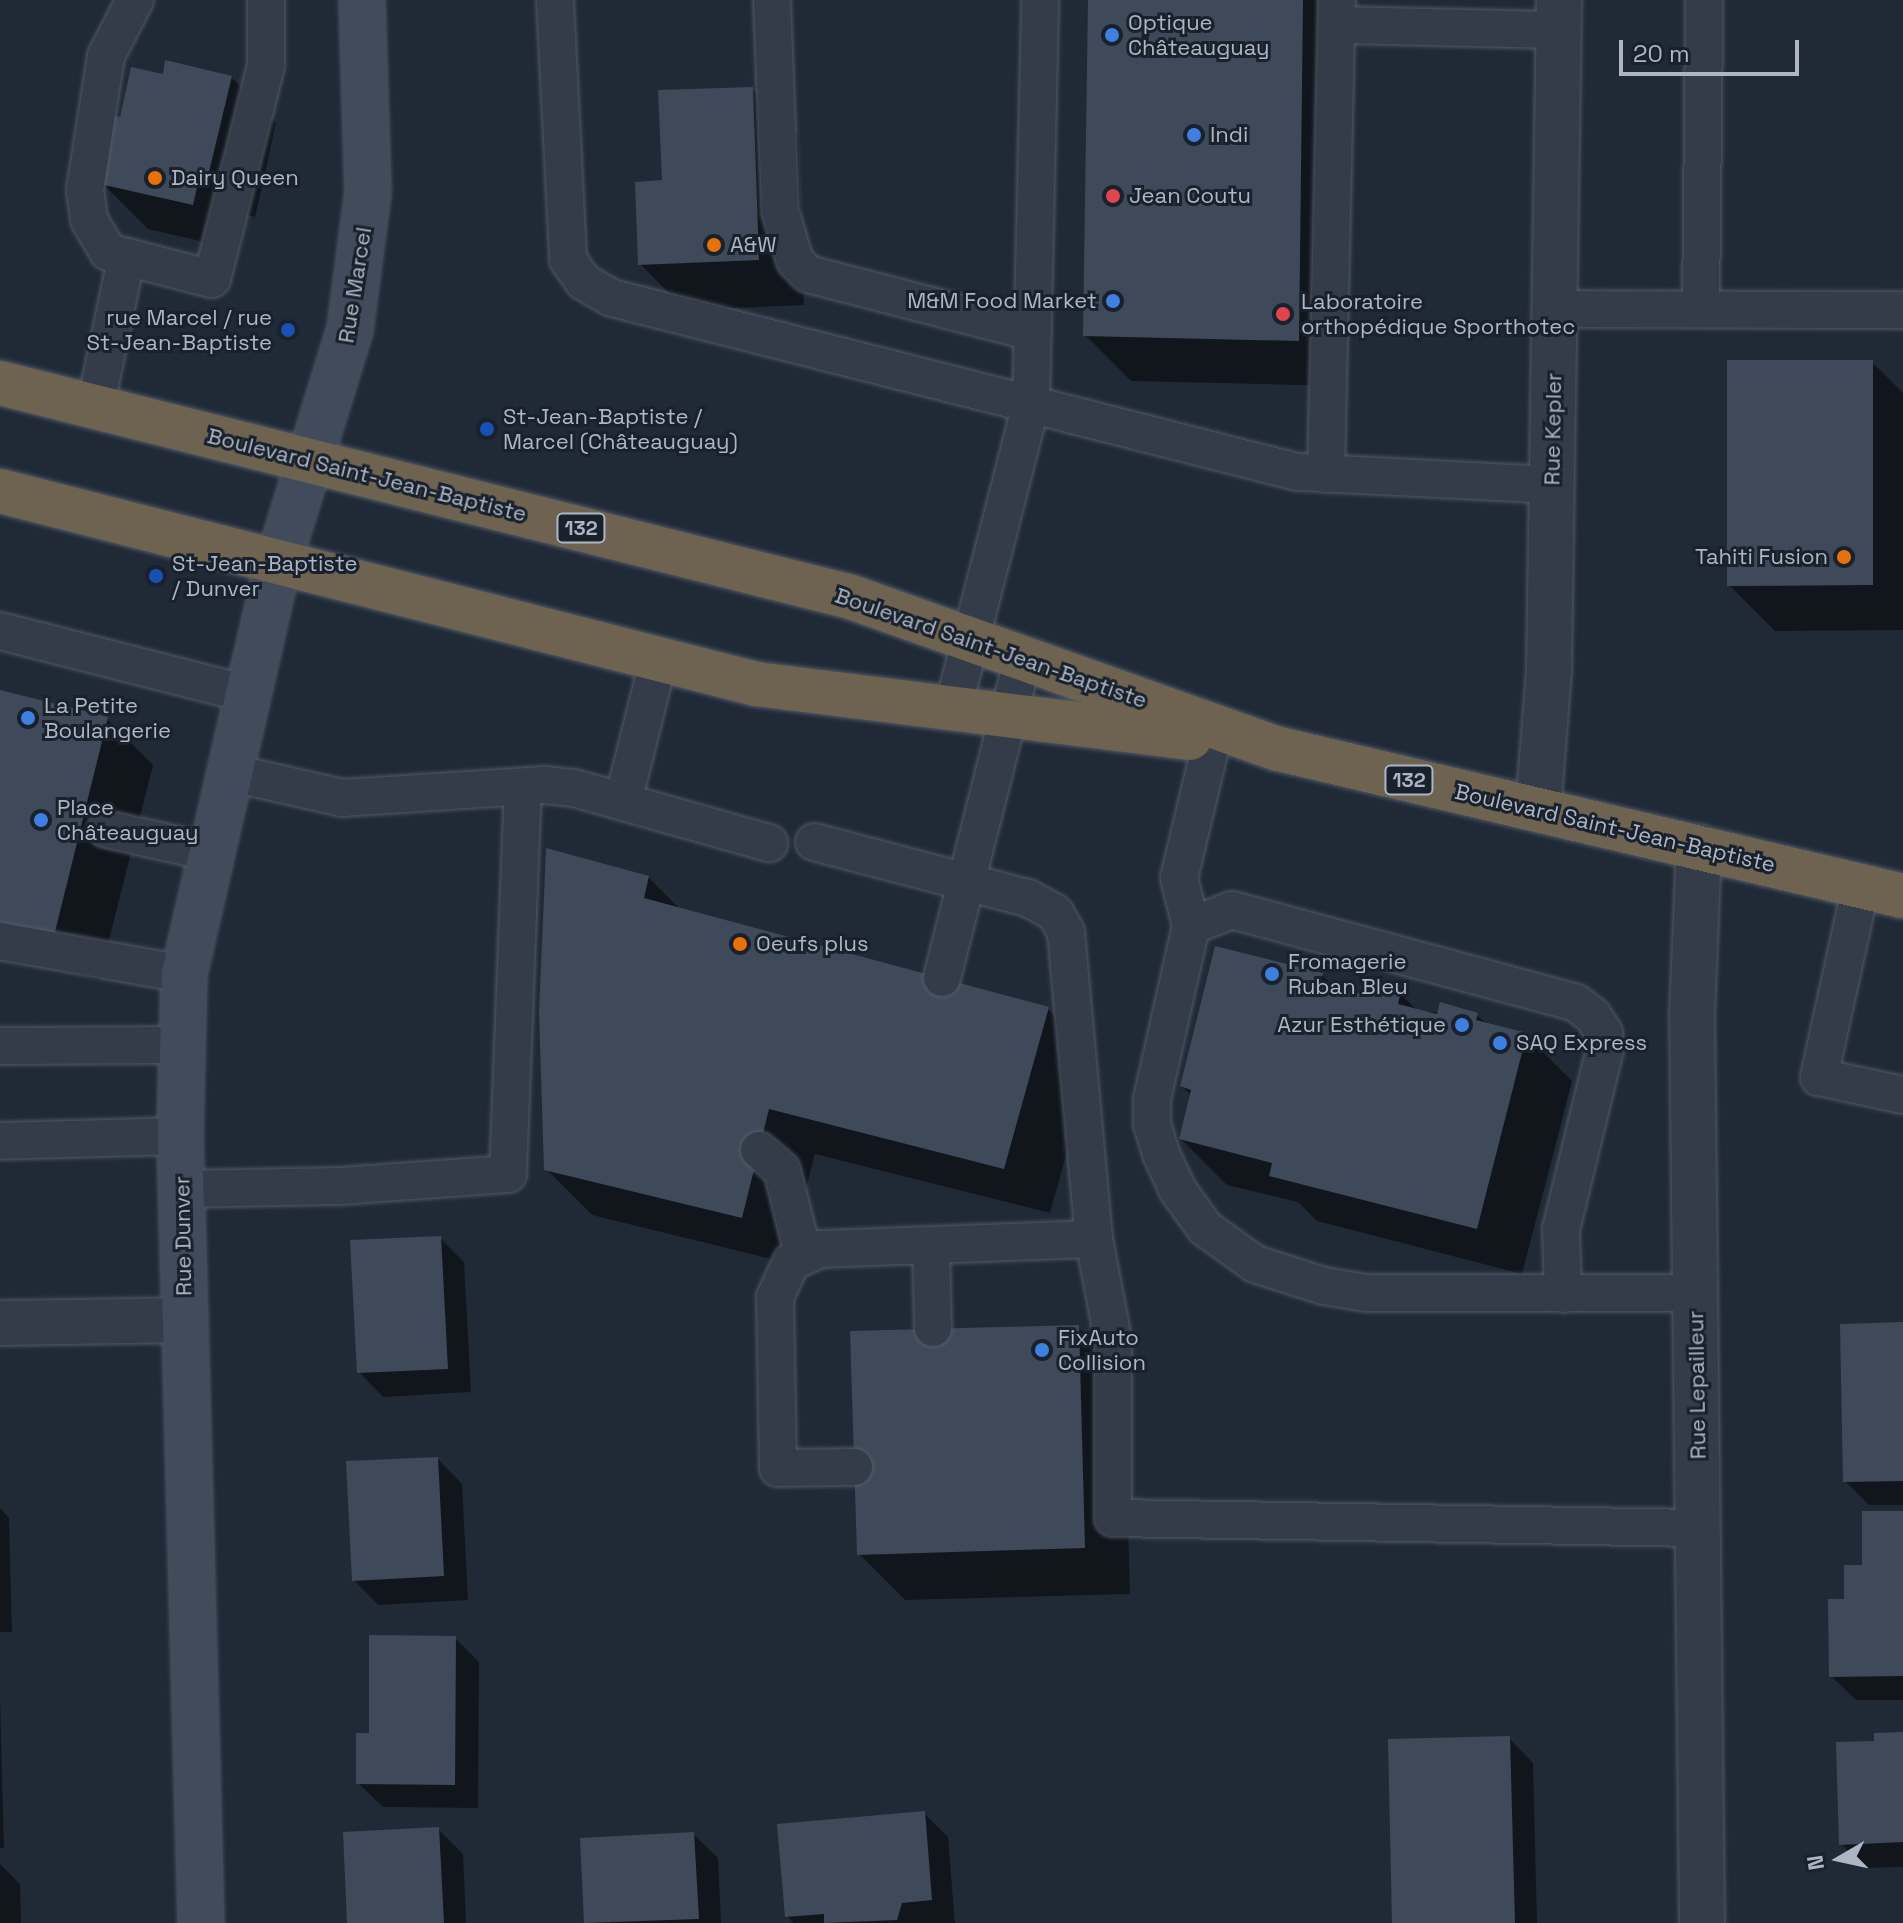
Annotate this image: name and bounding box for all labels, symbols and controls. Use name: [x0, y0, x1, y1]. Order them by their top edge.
place label: Optique Châteauguay: [1128, 9, 1270, 60]
scale bar: [1623, 24, 1803, 74]
marker: Optique Châteauguay: [1103, 26, 1121, 44]
text: 20 m: [1633, 38, 1690, 69]
place label: Indi: [1210, 122, 1248, 148]
marker: Indi: [1185, 126, 1203, 144]
place label: Dairy Queen: [171, 165, 299, 191]
marker: Dairy Queen: [146, 169, 164, 187]
place label: Jean Coutu: [1129, 183, 1251, 209]
marker: Jean Coutu: [1104, 187, 1122, 205]
street label: Rue Marcel: [333, 225, 377, 345]
place label: A&W: [730, 232, 776, 258]
marker: A&W: [705, 236, 723, 254]
place label: M&M Food Market: [907, 288, 1097, 314]
place label: Laboratoire orthopédique Sporthotec: [1301, 288, 1575, 340]
marker: M&M Food Market: [1104, 292, 1122, 310]
marker: Laboratoire orthopédique Sporthotec: [1272, 303, 1294, 325]
place label: rue Marcel / rue St-Jean-Baptiste: [87, 304, 272, 356]
marker: rue Marcel / rue St-Jean-Baptiste: [279, 321, 297, 339]
street label: Rue Kepler: [1539, 372, 1567, 486]
place label: St-Jean-Baptiste / Marcel (Châteauguay): [503, 403, 738, 454]
marker: St-Jean-Baptiste / Marcel (Châteauguay): [478, 420, 496, 438]
street label: Boulevard Saint-Jean-Baptiste: [205, 423, 529, 527]
road number: 132: [555, 512, 607, 544]
place label: Tahiti Fusion: [1695, 544, 1828, 570]
marker: Tahiti Fusion: [1835, 548, 1853, 566]
place label: St-Jean-Baptiste / Dunver: [172, 550, 357, 602]
marker: St-Jean-Baptiste / Dunver: [147, 567, 165, 585]
street label: Boulevard Saint-Jean-Baptiste: [832, 582, 1150, 714]
place label: La Petite Boulangerie: [44, 692, 171, 744]
marker: La Petite Boulangerie: [19, 709, 37, 727]
road number: 132: [1383, 764, 1435, 796]
street label: Boulevard Saint-Jean-Baptiste: [1452, 778, 1778, 878]
place label: Place Châteauguay: [57, 794, 199, 846]
marker: Place Châteauguay: [32, 811, 50, 829]
place label: Oeufs plus: [756, 931, 869, 957]
marker: Oeufs plus: [731, 935, 749, 953]
place label: Fromagerie Ruban Bleu: [1288, 948, 1408, 1000]
marker: Fromagerie Ruban Bleu: [1263, 965, 1281, 983]
place label: Azur Esthétique: [1277, 1012, 1446, 1038]
marker: Azur Esthétique: [1453, 1016, 1471, 1034]
place label: SAQ Express: [1516, 1030, 1647, 1056]
marker: SAQ Express: [1491, 1034, 1509, 1052]
street label: Rue Dunver: [169, 1176, 197, 1296]
street label: Rue Lepailleur: [1683, 1310, 1711, 1460]
place label: FixAuto Collision: [1058, 1324, 1146, 1376]
marker: FixAuto Collision: [1033, 1341, 1051, 1359]
north arrow: [1799, 1819, 1879, 1899]
text: N: [1800, 1853, 1830, 1872]

